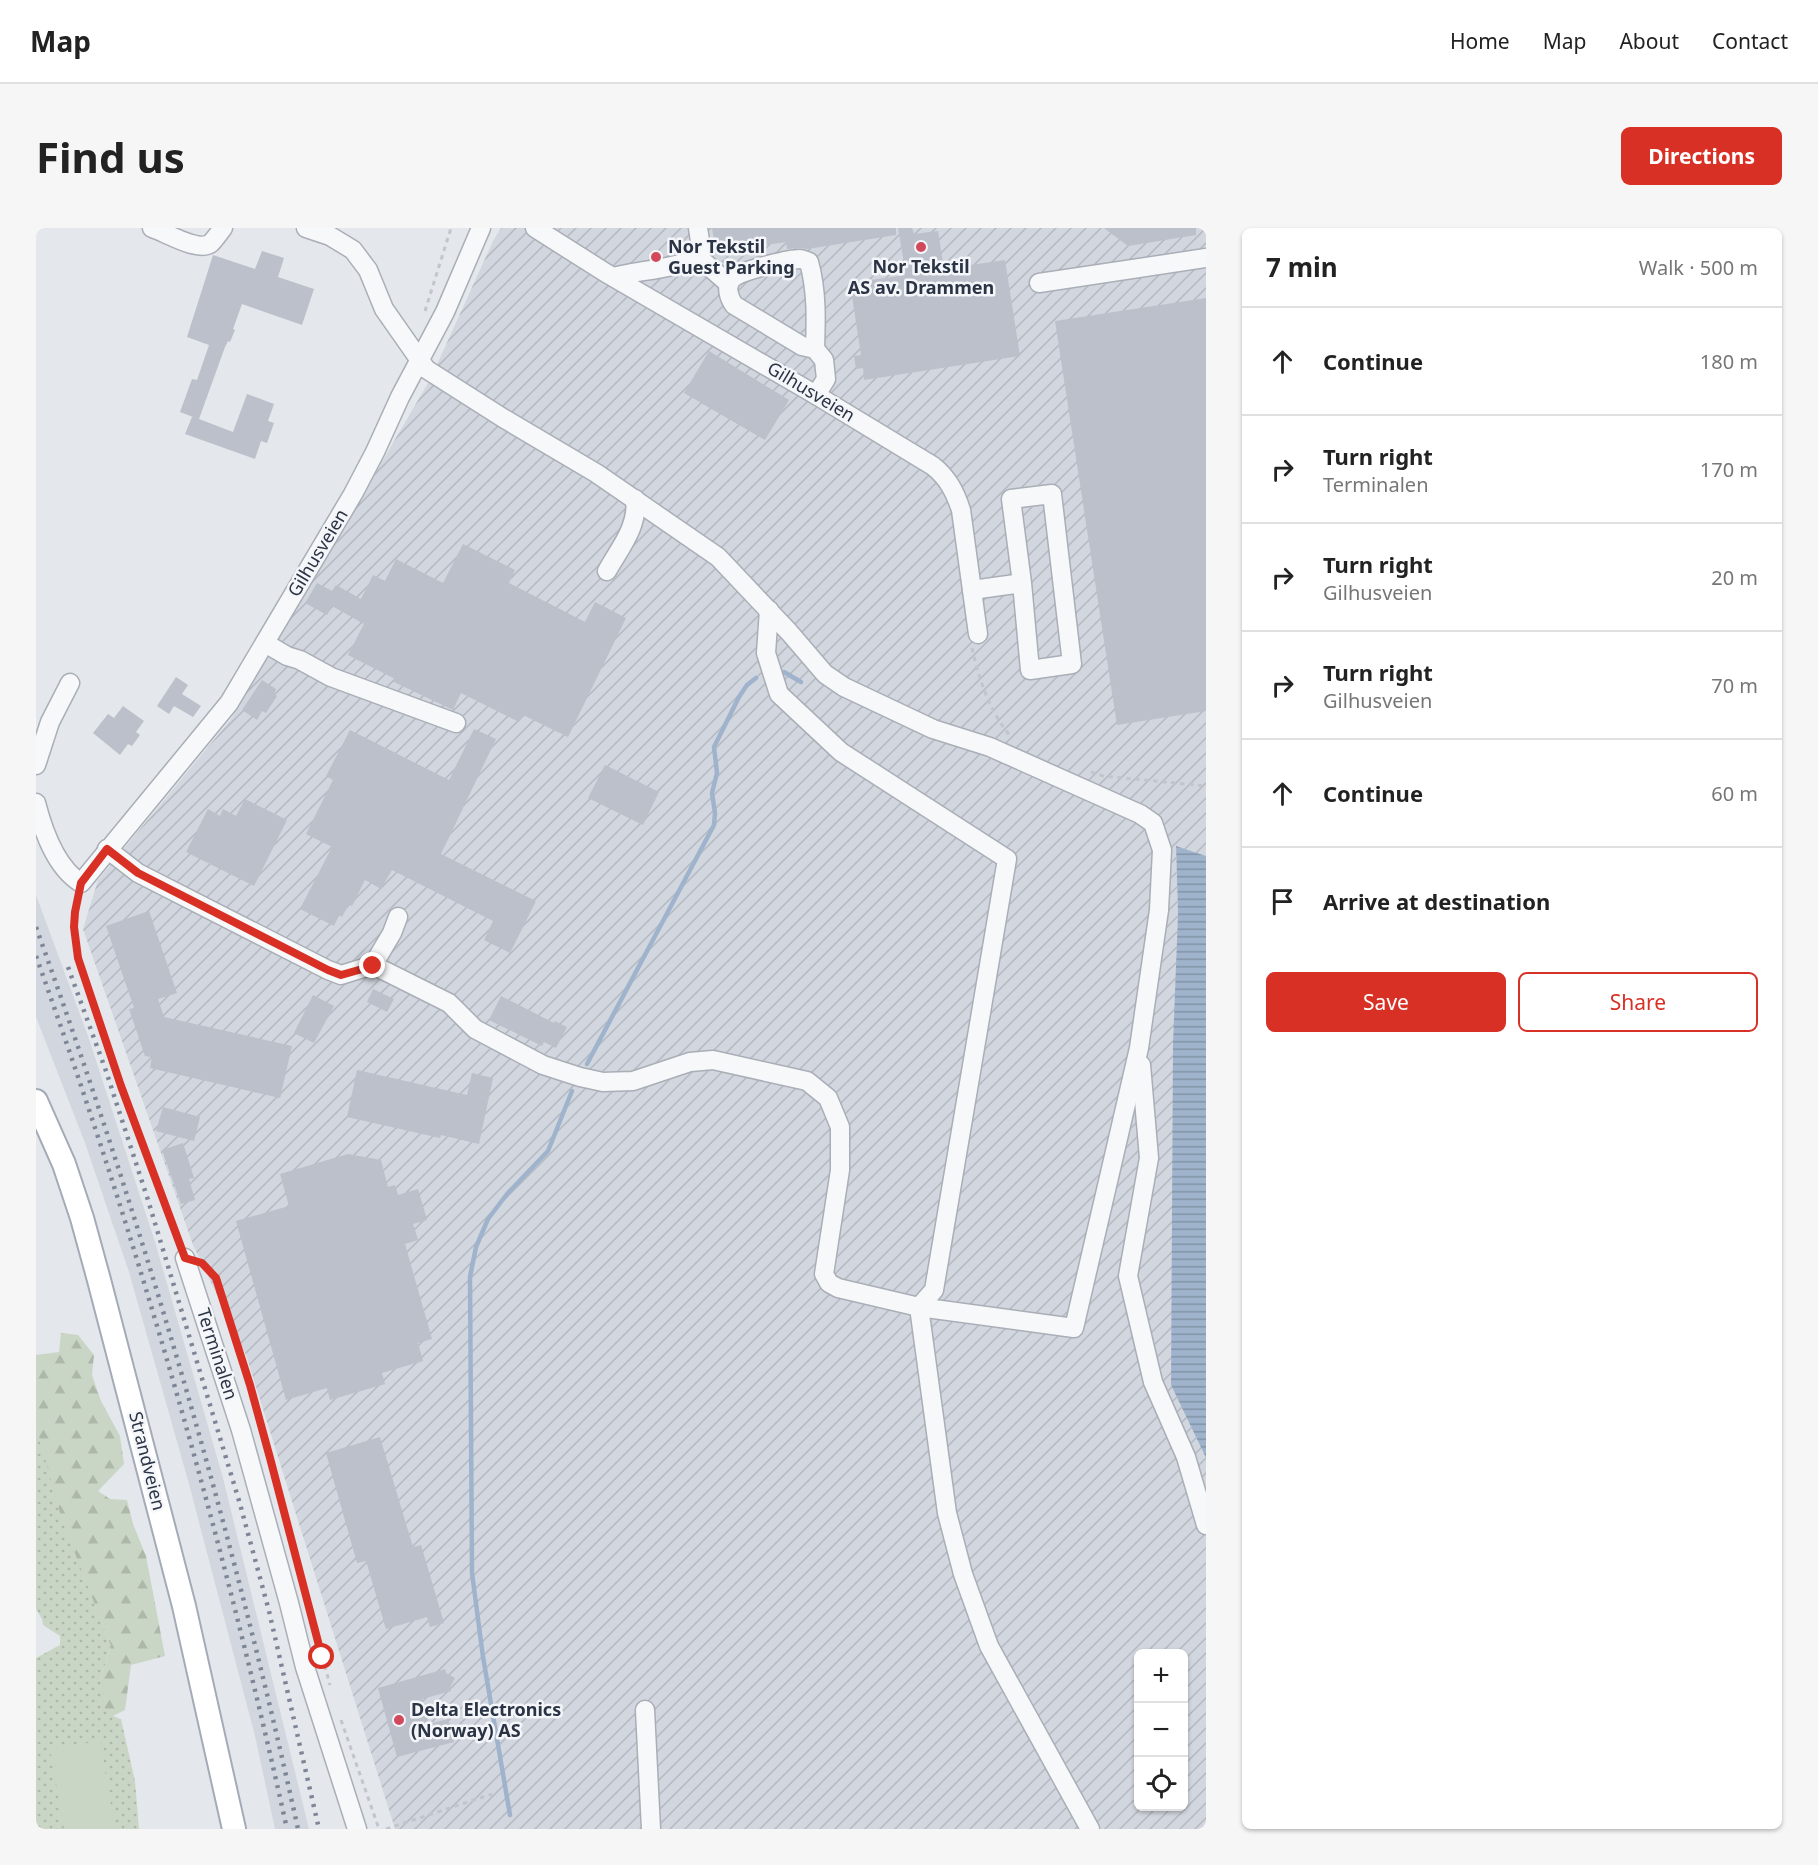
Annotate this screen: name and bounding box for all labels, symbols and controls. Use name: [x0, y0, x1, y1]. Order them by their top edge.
text: Map: [30, 22, 91, 60]
text: Home: [1450, 27, 1510, 55]
text: Map: [1543, 27, 1586, 55]
text: About: [1619, 27, 1679, 55]
text: Contact: [1712, 27, 1788, 55]
button: Directions: [1621, 127, 1782, 185]
text: Find us: [36, 128, 185, 185]
place label: Nor Tekstil Guest Parking: [668, 234, 795, 279]
marker: Nor Tekstil AS av. Drammen: [914, 240, 928, 254]
text: 7 min: [1266, 249, 1338, 285]
marker: Nor Tekstil Guest Parking: [649, 250, 663, 264]
place label: Nor Tekstil AS av. Drammen: [848, 254, 994, 299]
text: Walk · 500 m: [1639, 254, 1758, 281]
icon: ahead: [1266, 345, 1299, 378]
text: Continue: [1323, 346, 1423, 376]
text: 180 m: [1700, 348, 1758, 375]
street label: Gilhusveien: [763, 355, 860, 427]
text: Turn right: [1323, 441, 1433, 471]
icon: right: [1266, 453, 1299, 486]
text: 170 m: [1700, 456, 1758, 483]
text: Terminalen: [1323, 471, 1429, 498]
street label: Gilhusveien: [281, 504, 353, 601]
text: Turn right: [1323, 549, 1433, 579]
icon: right: [1266, 561, 1299, 594]
text: 20 m: [1711, 564, 1758, 591]
text: Gilhusveien: [1323, 579, 1432, 606]
text: Turn right: [1323, 657, 1433, 687]
icon: right: [1266, 669, 1299, 702]
text: 70 m: [1711, 672, 1758, 699]
text: Gilhusveien: [1323, 687, 1432, 714]
icon: ahead: [1266, 777, 1299, 810]
text: Continue: [1323, 778, 1423, 808]
text: 60 m: [1711, 780, 1758, 807]
icon: arrive: [1266, 885, 1299, 918]
text: Arrive at destination: [1323, 886, 1550, 916]
route end: [359, 952, 385, 978]
button: Save: [1266, 972, 1506, 1032]
button: Share: [1518, 972, 1758, 1032]
street label: Terminalen: [192, 1305, 244, 1403]
street label: Strandveien: [124, 1409, 172, 1513]
route start: [308, 1643, 334, 1669]
map controls: [1134, 1649, 1188, 1811]
button: +: [1134, 1649, 1188, 1703]
place label: Delta Electronics (Norway) AS: [411, 1697, 561, 1742]
button: −: [1134, 1703, 1188, 1757]
marker: Delta Electronics (Norway) AS: [392, 1713, 406, 1727]
button: locate: [1134, 1757, 1188, 1811]

